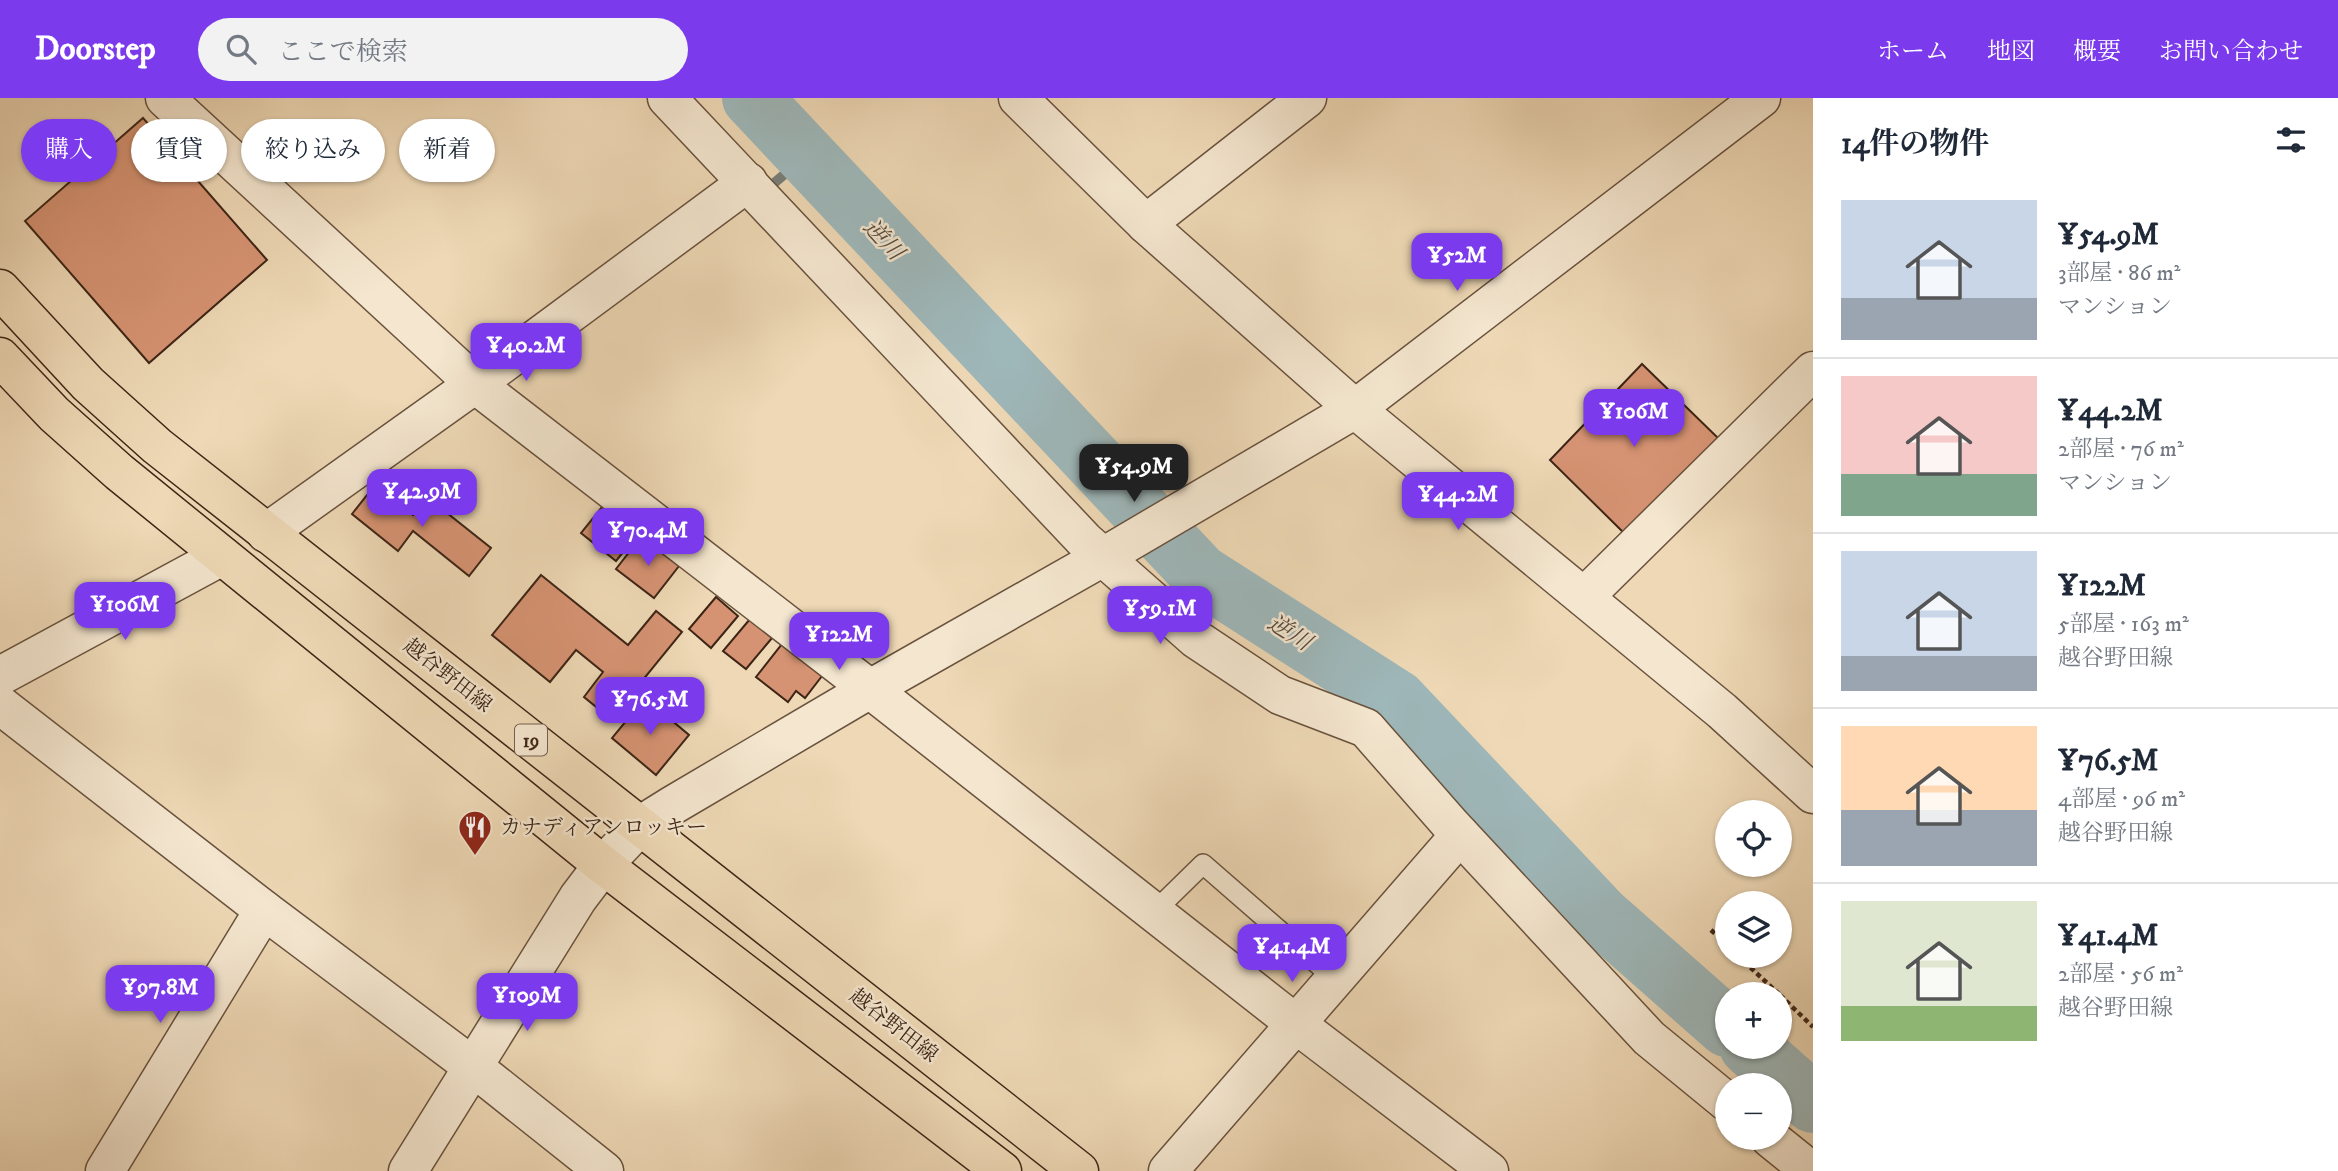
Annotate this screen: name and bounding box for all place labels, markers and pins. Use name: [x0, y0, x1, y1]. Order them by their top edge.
pin: ¥52M: [1416, 234, 1498, 293]
pin: ¥40.2M: [469, 324, 583, 383]
pin: ¥106M: [1585, 390, 1683, 449]
pin: ¥54.9M: [1077, 444, 1191, 504]
pin: ¥42.9M: [365, 470, 479, 529]
pin: ¥44.2M: [1401, 472, 1515, 532]
pin: ¥70.4M: [591, 508, 705, 568]
pin: ¥106M: [76, 582, 174, 642]
pin: ¥59.1M: [1103, 587, 1217, 646]
pin: ¥122M: [790, 612, 888, 672]
pin: ¥76.5M: [593, 678, 707, 737]
restaurant icon: カナディアンロッキー: [456, 808, 494, 857]
place label: カナディアンロッキー: [500, 815, 707, 841]
pin: ¥41.4M: [1235, 924, 1349, 984]
pin: ¥97.8M: [103, 965, 217, 1025]
pin: ¥109M: [478, 974, 576, 1033]

